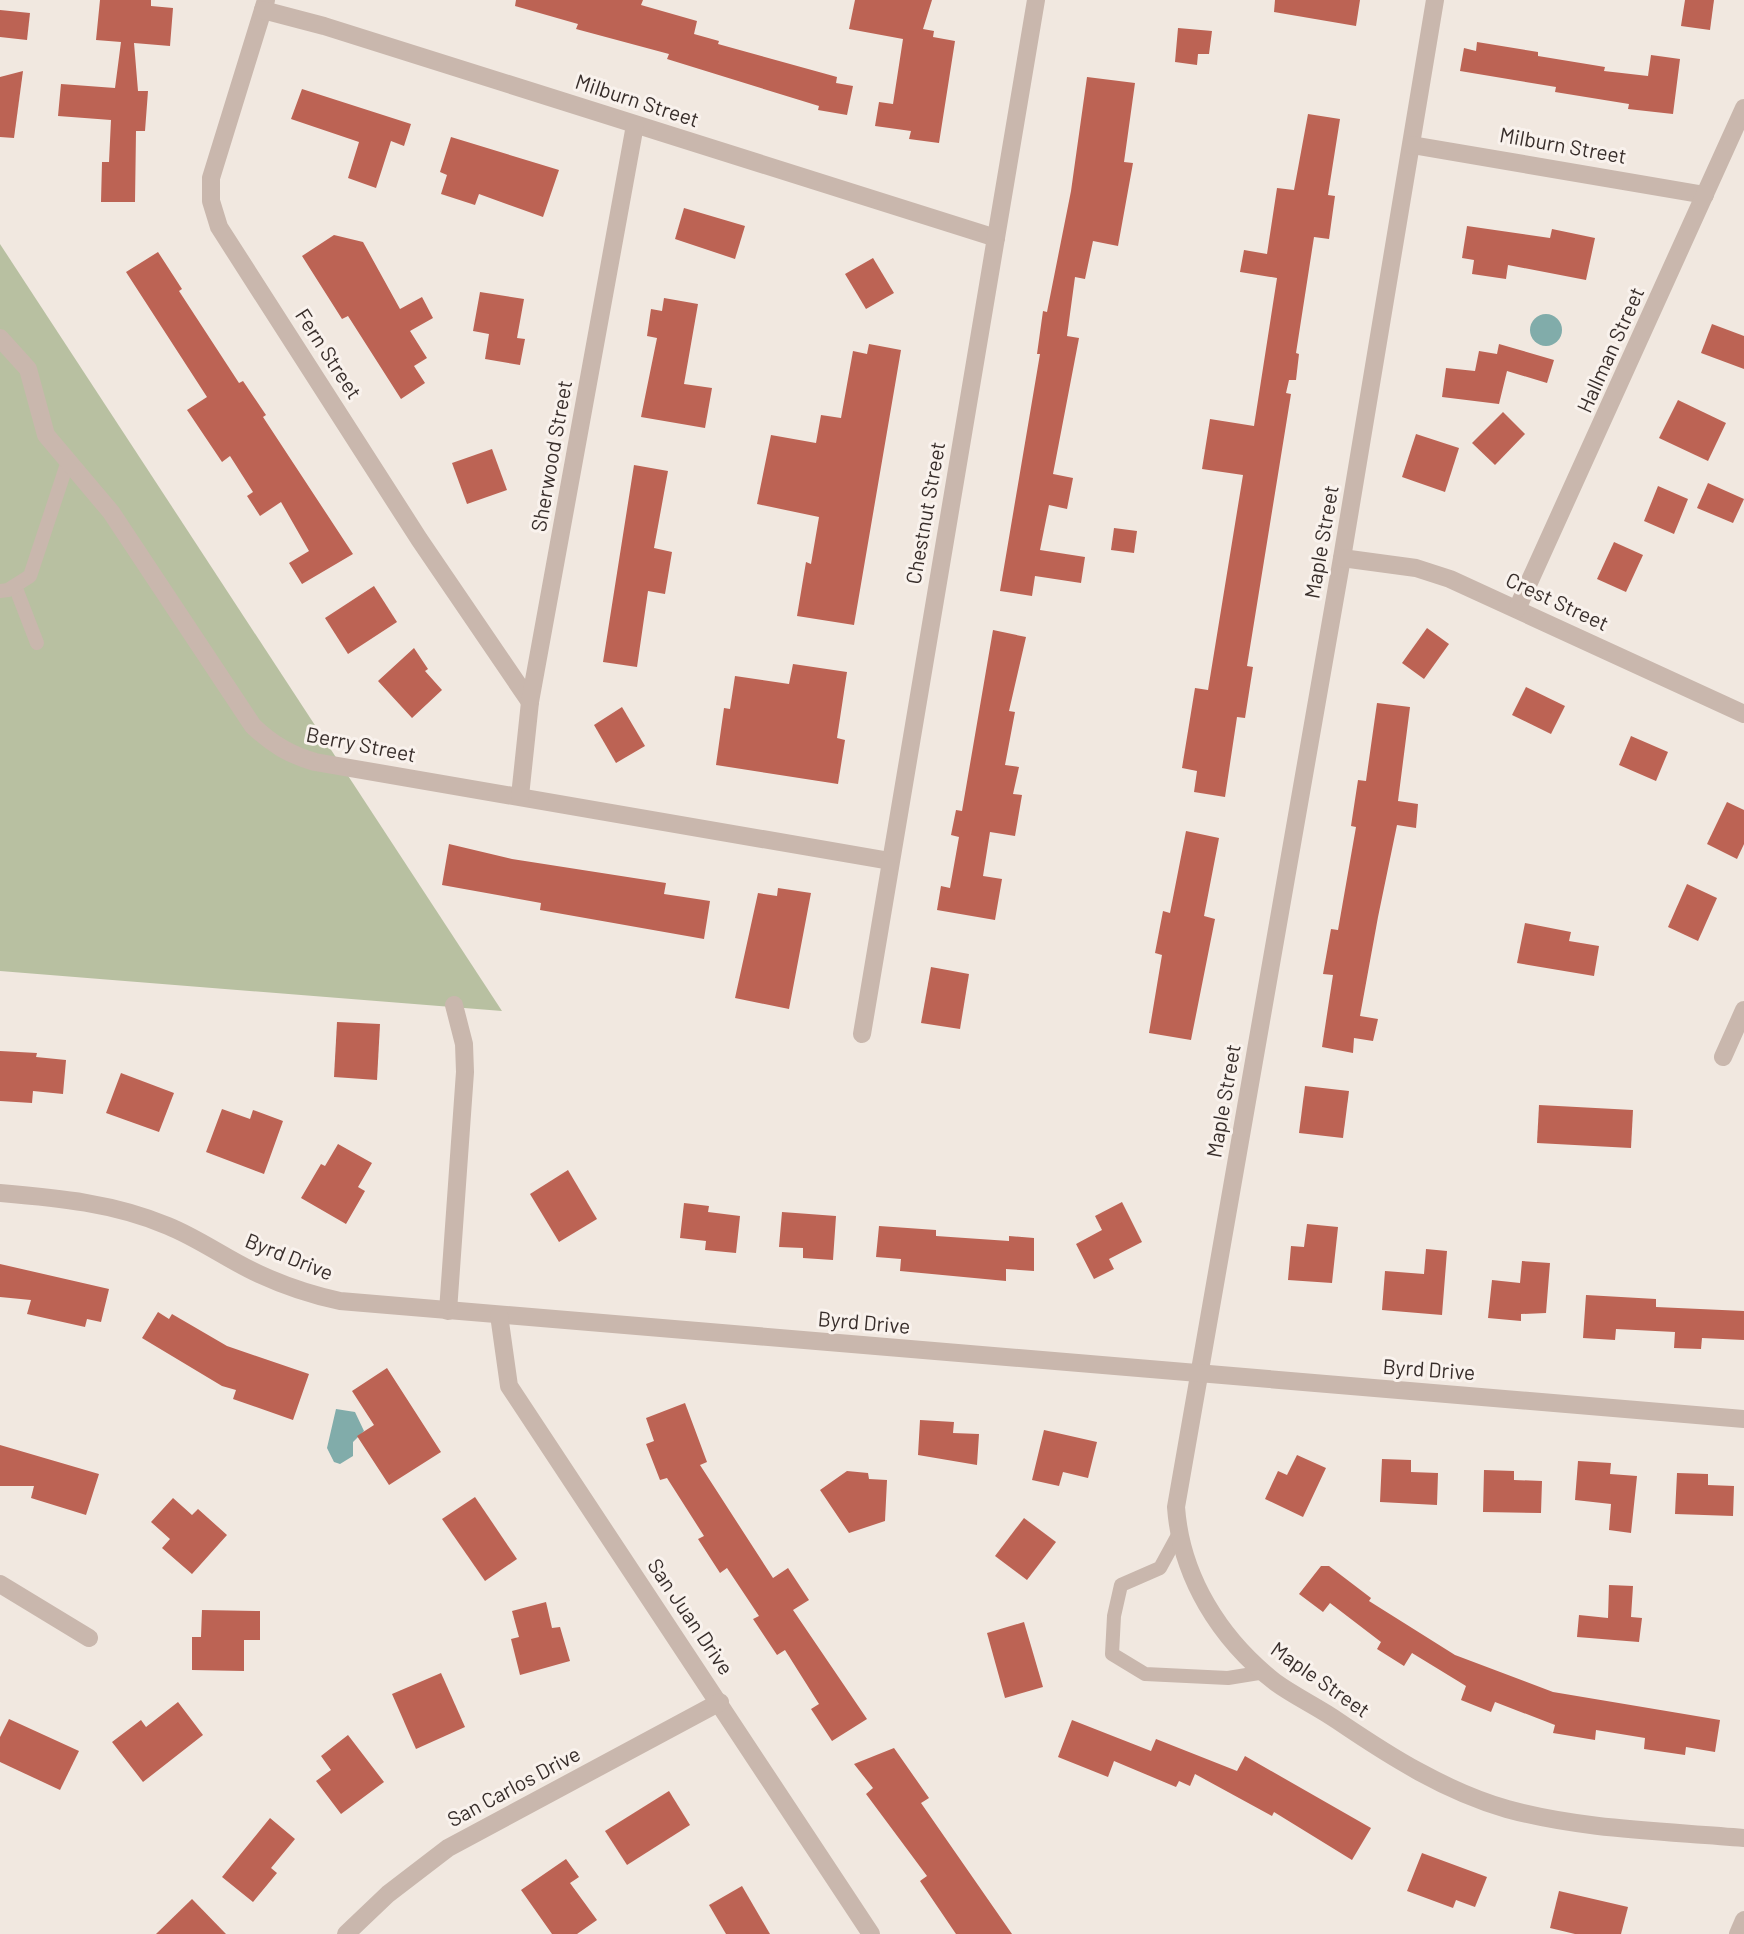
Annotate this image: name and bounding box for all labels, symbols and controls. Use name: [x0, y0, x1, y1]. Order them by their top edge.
street label: Milburn Street: [573, 68, 702, 131]
street label: Milburn Street: [1498, 121, 1629, 168]
street label: Hallman Street: [1571, 283, 1649, 416]
street label: Fern Street: [291, 303, 368, 403]
street label: Sherwood Street: [525, 378, 576, 534]
street label: Chestnut Street: [900, 439, 949, 586]
street label: Maple Street: [1298, 483, 1343, 600]
street label: Crest Street: [1502, 566, 1613, 635]
street label: Berry Street: [304, 721, 418, 766]
street label: Maple Street: [1200, 1042, 1245, 1159]
street label: Byrd Drive: [242, 1227, 337, 1285]
street label: Byrd Drive: [817, 1305, 911, 1338]
street label: Byrd Drive: [1382, 1353, 1476, 1384]
street label: San Juan Drive: [643, 1553, 739, 1679]
street label: Maple Street: [1267, 1636, 1375, 1722]
street label: San Carlos Drive: [443, 1740, 584, 1831]

